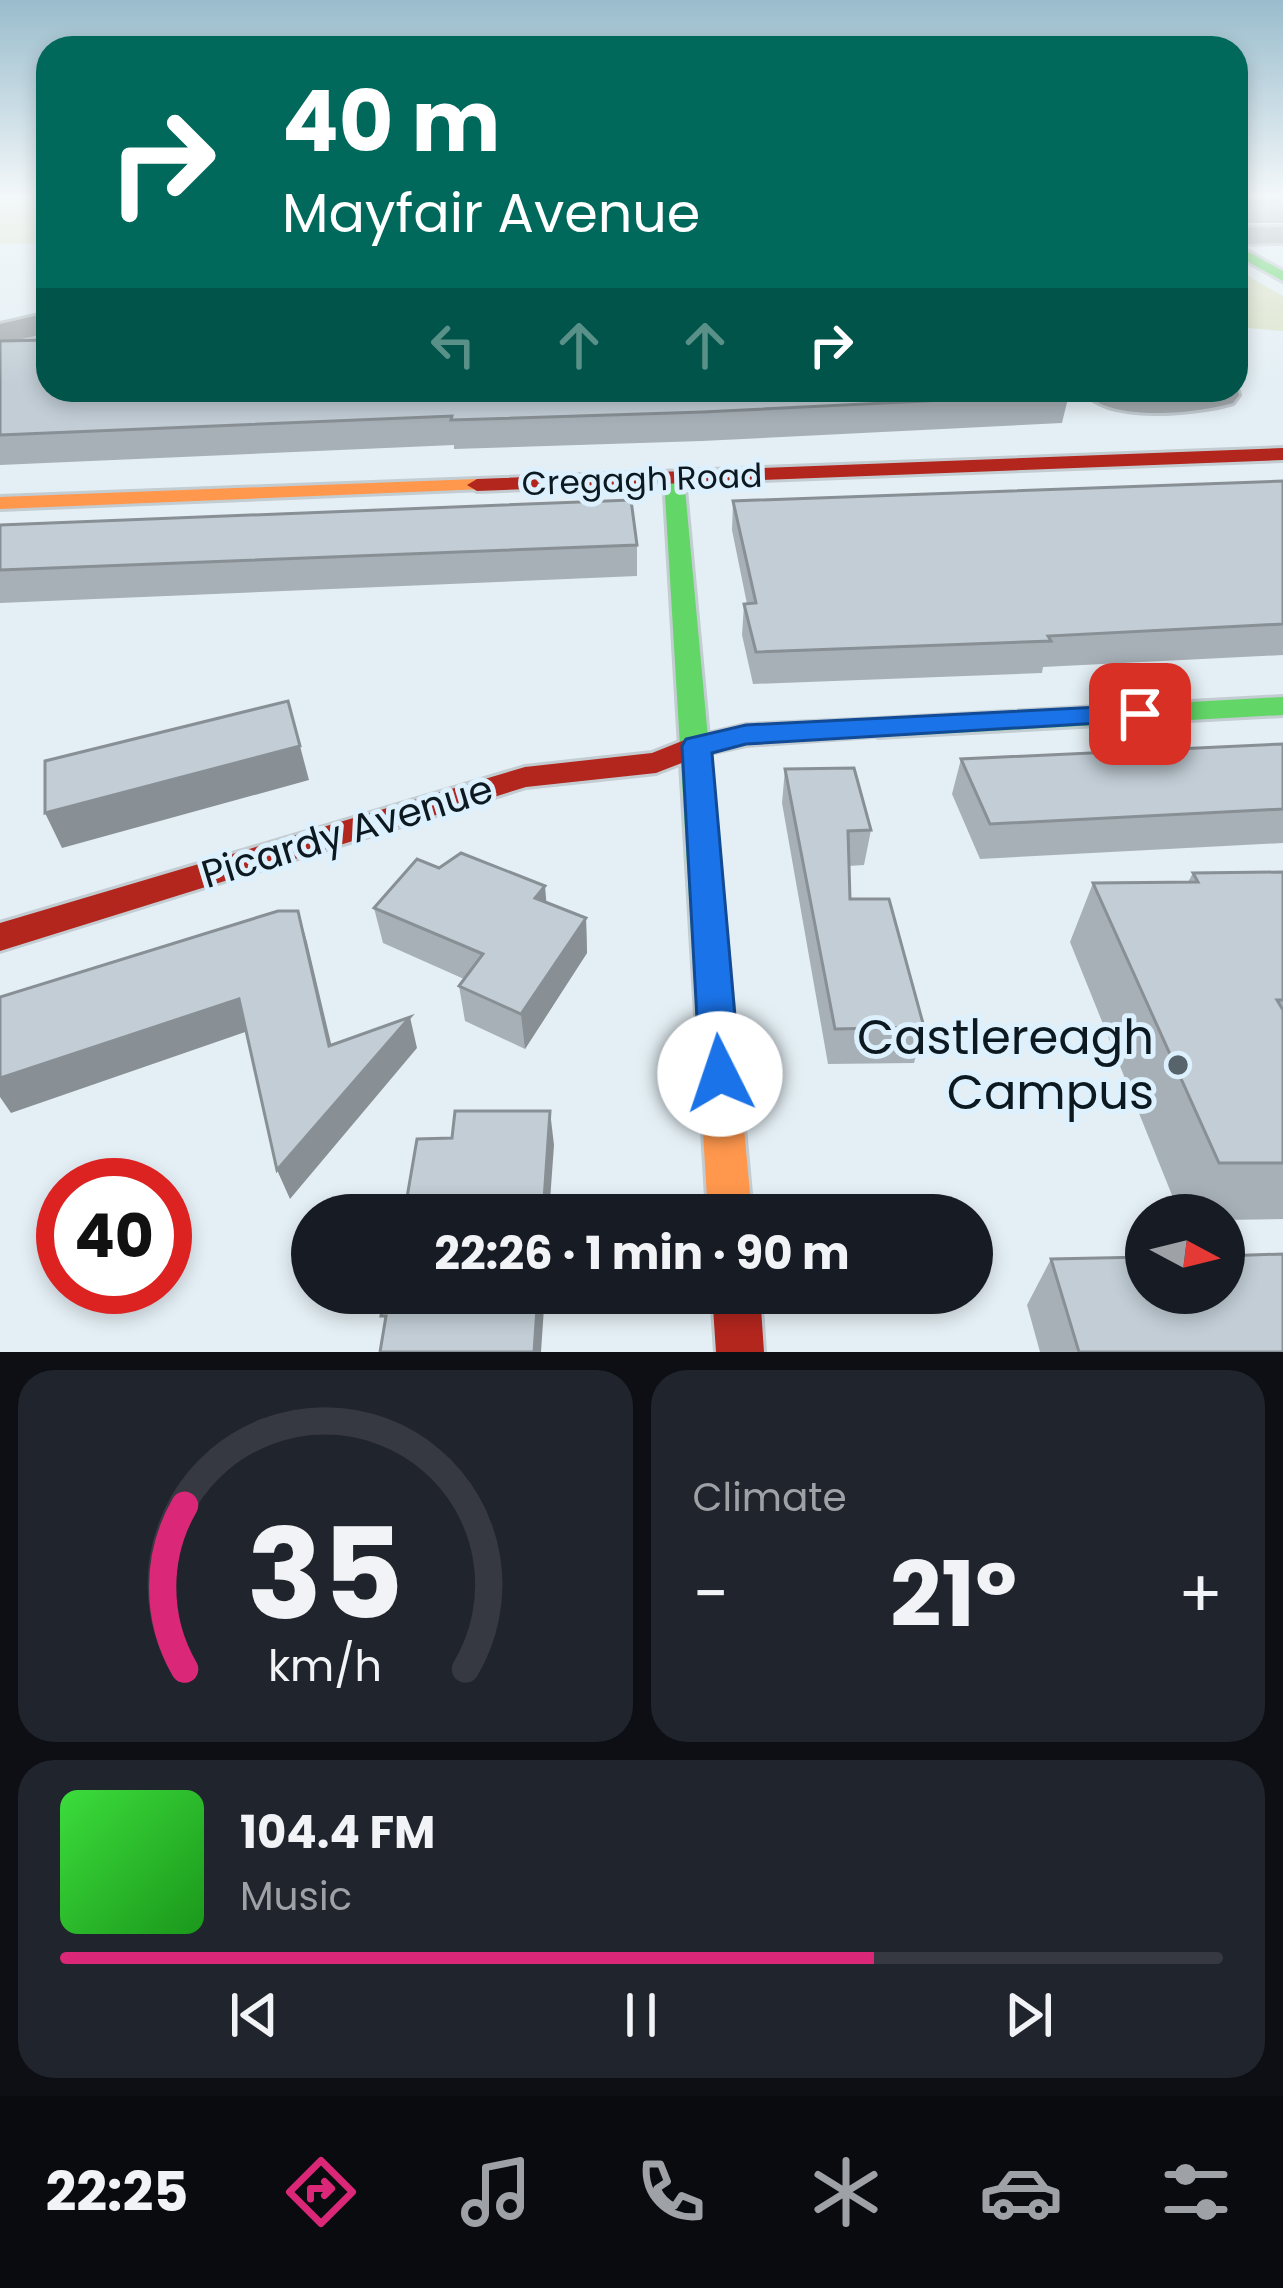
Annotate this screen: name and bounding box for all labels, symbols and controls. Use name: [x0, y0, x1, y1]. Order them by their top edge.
text: 40 m: [282, 63, 500, 180]
icon: right: [84, 84, 240, 240]
text: Mayfair Avenue: [282, 175, 700, 251]
icon: left: [420, 312, 486, 378]
icon: ahead: [546, 312, 612, 378]
icon: ahead: [672, 312, 738, 378]
icon: right: [798, 312, 864, 378]
street label: Cregagh Road: [521, 452, 763, 507]
pin: [1089, 663, 1191, 765]
icon: arrive: [1107, 681, 1173, 747]
street label: Picardy Avenue: [195, 761, 500, 902]
place label: Castlereagh Campus: [857, 1004, 1154, 1126]
position arrow: [657, 1011, 783, 1137]
marker: Castlereagh Campus: [1165, 1052, 1191, 1078]
speed limit sign: 40: [36, 1158, 192, 1314]
north arrow: [1125, 1194, 1245, 1314]
map controls: [1125, 1194, 1245, 1314]
text: 22:26 · 1 min · 90 m: [434, 1222, 850, 1285]
text: Climate: [693, 1470, 847, 1525]
text: 35: [247, 1487, 404, 1662]
text: 21°: [890, 1531, 1017, 1658]
text: −: [693, 1548, 729, 1640]
text: +: [1178, 1548, 1223, 1640]
text: km/h: [268, 1636, 382, 1696]
text: 104.4 FM: [240, 1801, 435, 1864]
text: Music: [240, 1869, 352, 1924]
icon: previous: [221, 1982, 287, 2048]
icon: pause: [608, 1982, 674, 2048]
icon: next: [996, 1982, 1062, 2048]
icon: directions: [279, 2150, 363, 2234]
icon: music: [454, 2150, 538, 2234]
icon: phone: [629, 2150, 713, 2234]
icon: climate: [804, 2150, 888, 2234]
icon: car: [979, 2150, 1063, 2234]
icon: filters: [1154, 2150, 1238, 2234]
text: 22:25: [45, 2154, 188, 2230]

